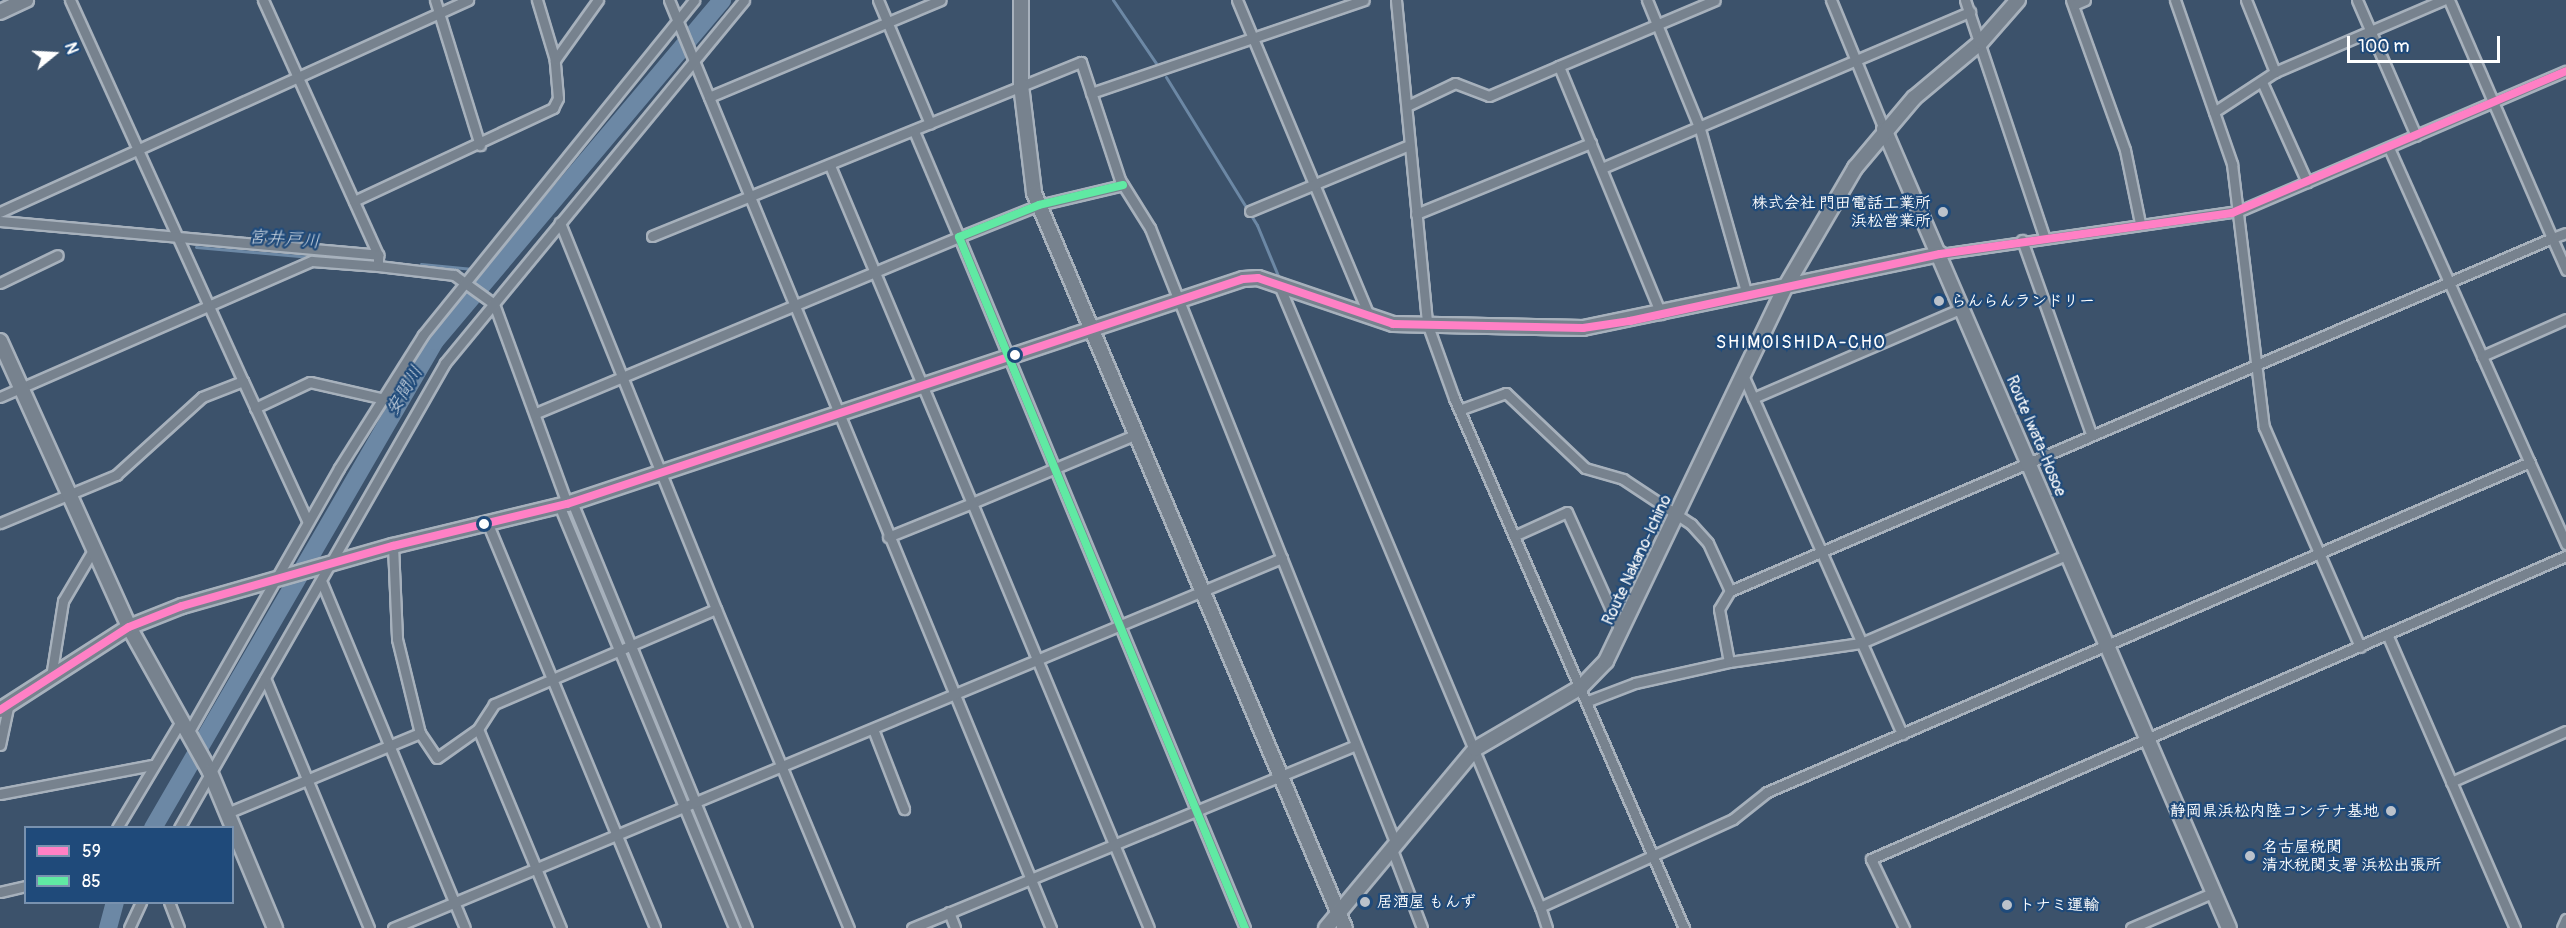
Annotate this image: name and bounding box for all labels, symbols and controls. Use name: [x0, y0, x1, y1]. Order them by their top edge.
north arrow: [24, 24, 84, 84]
scale bar: [2350, 24, 2503, 62]
text: 100 m: [2358, 35, 2410, 58]
text: N: [60, 40, 82, 57]
place label: 株式会社 門田電話工業所 浜松営業所: [1752, 193, 1931, 231]
marker: 株式会社 門田電話工業所 浜松営業所: [1936, 205, 1950, 219]
water label: 宮井戸川: [247, 227, 321, 253]
place label: らんらんランドリー: [1951, 291, 2095, 311]
marker: らんらんランドリー: [1932, 294, 1946, 308]
district label: SHIMOISHIDA-CHO: [1716, 332, 1886, 354]
unlabelled marker: [1009, 349, 1021, 361]
water label: 安間川: [382, 362, 428, 420]
street label: Route Iwata-Hosoe: [2002, 373, 2070, 499]
street label: Route Nakano-Ichino: [1598, 492, 1676, 628]
unlabelled marker: [478, 518, 490, 530]
place label: 静岡県浜松内陸コンテナ基地: [2171, 801, 2379, 821]
marker: 静岡県浜松内陸コンテナ基地: [2384, 804, 2398, 818]
legend: [24, 826, 234, 904]
place label: 名古屋税関 清水税関支署 浜松出張所: [2262, 837, 2441, 875]
text: 59: [82, 840, 101, 863]
marker: 名古屋税関 清水税関支署 浜松出張所: [2243, 849, 2257, 863]
text: 85: [82, 870, 101, 893]
place label: 居酒屋 もんず: [1377, 892, 1476, 912]
marker: 居酒屋 もんず: [1358, 895, 1372, 909]
place label: トナミ運輸: [2019, 895, 2099, 915]
marker: トナミ運輸: [2000, 898, 2014, 912]

